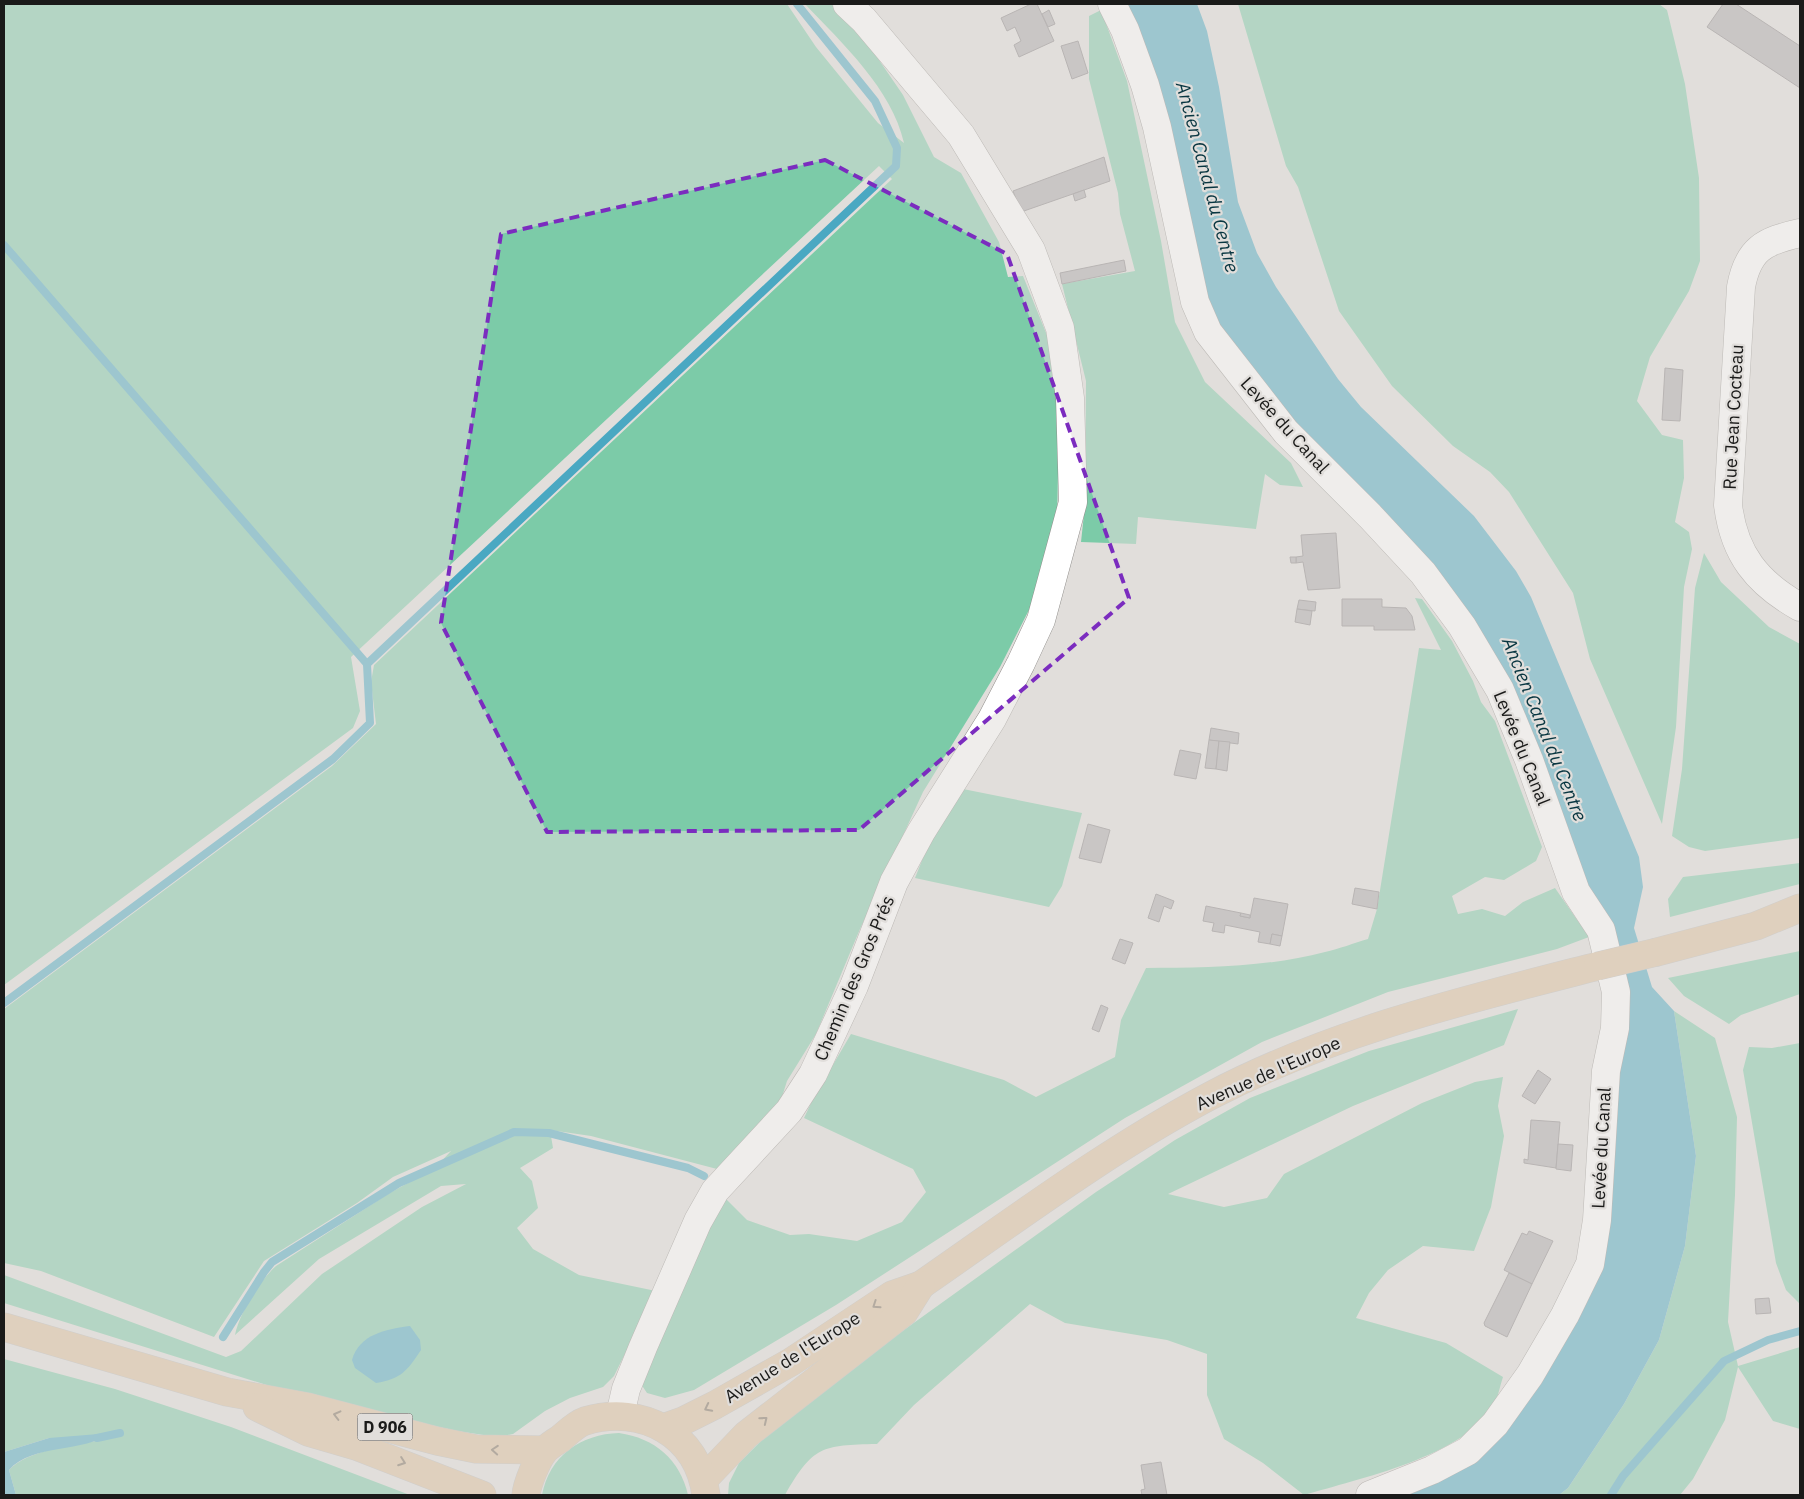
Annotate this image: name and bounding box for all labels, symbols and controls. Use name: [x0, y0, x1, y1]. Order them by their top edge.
water label: Ancien Canal du Centre: [1171, 78, 1245, 275]
street label: Rue Jean Cocteau: [1718, 344, 1748, 490]
street label: Levée du Canal: [1236, 372, 1334, 478]
water label: Ancien Canal du Centre: [1497, 633, 1593, 825]
street label: Levée du Canal: [1489, 687, 1556, 809]
street label: Chemin des Gros Prés: [809, 892, 899, 1064]
street label: Avenue de l'Europe: [1192, 1031, 1344, 1115]
street label: Levée du Canal: [1586, 1087, 1616, 1209]
one-way arrow: [873, 1299, 882, 1308]
street label: Avenue de l'Europe: [720, 1306, 864, 1408]
one-way arrow: [704, 1402, 713, 1412]
one-way arrow: [332, 1410, 341, 1421]
road number: D 906: [358, 1414, 412, 1440]
one-way arrow: [758, 1417, 767, 1426]
one-way arrow: [491, 1444, 499, 1455]
one-way arrow: [397, 1456, 406, 1466]

